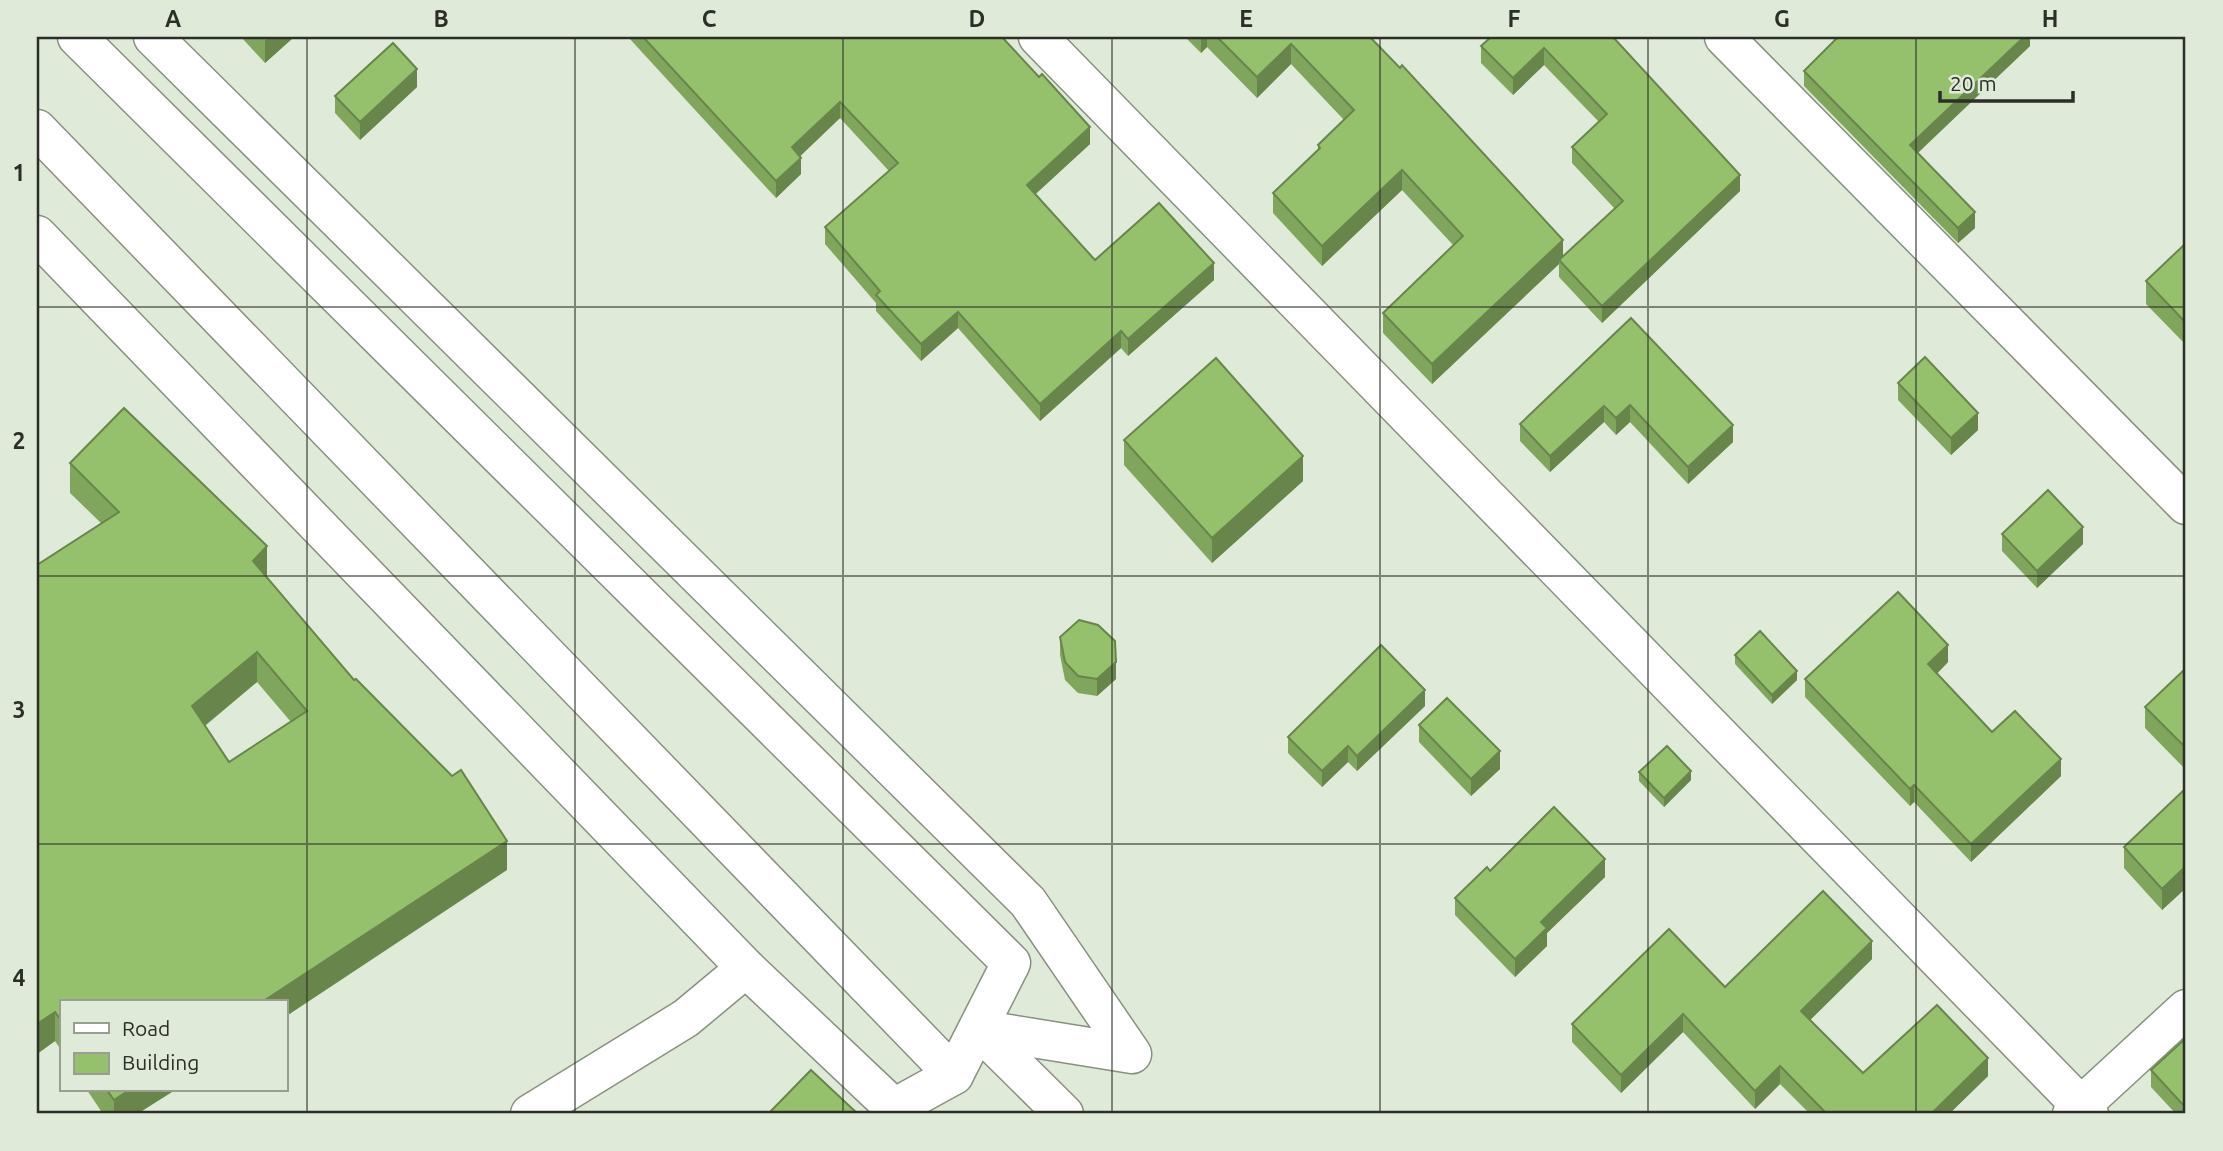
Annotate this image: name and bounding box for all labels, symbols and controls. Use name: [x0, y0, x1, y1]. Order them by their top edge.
text: A: [165, 6, 181, 31]
text: B: [433, 6, 449, 31]
text: C: [702, 6, 717, 31]
text: D: [969, 6, 985, 31]
text: E: [1239, 6, 1253, 31]
text: F: [1508, 6, 1521, 31]
text: G: [1774, 6, 1790, 31]
text: H: [2042, 6, 2058, 31]
scale bar: [1940, 60, 2072, 104]
text: 20 m: [1950, 71, 1997, 95]
text: 1: [13, 160, 25, 185]
text: 2: [13, 428, 25, 453]
text: 3: [13, 697, 25, 722]
text: 4: [13, 965, 26, 990]
legend: [60, 1000, 287, 1092]
text: Road: [122, 1016, 170, 1040]
text: Building: [122, 1050, 199, 1074]

